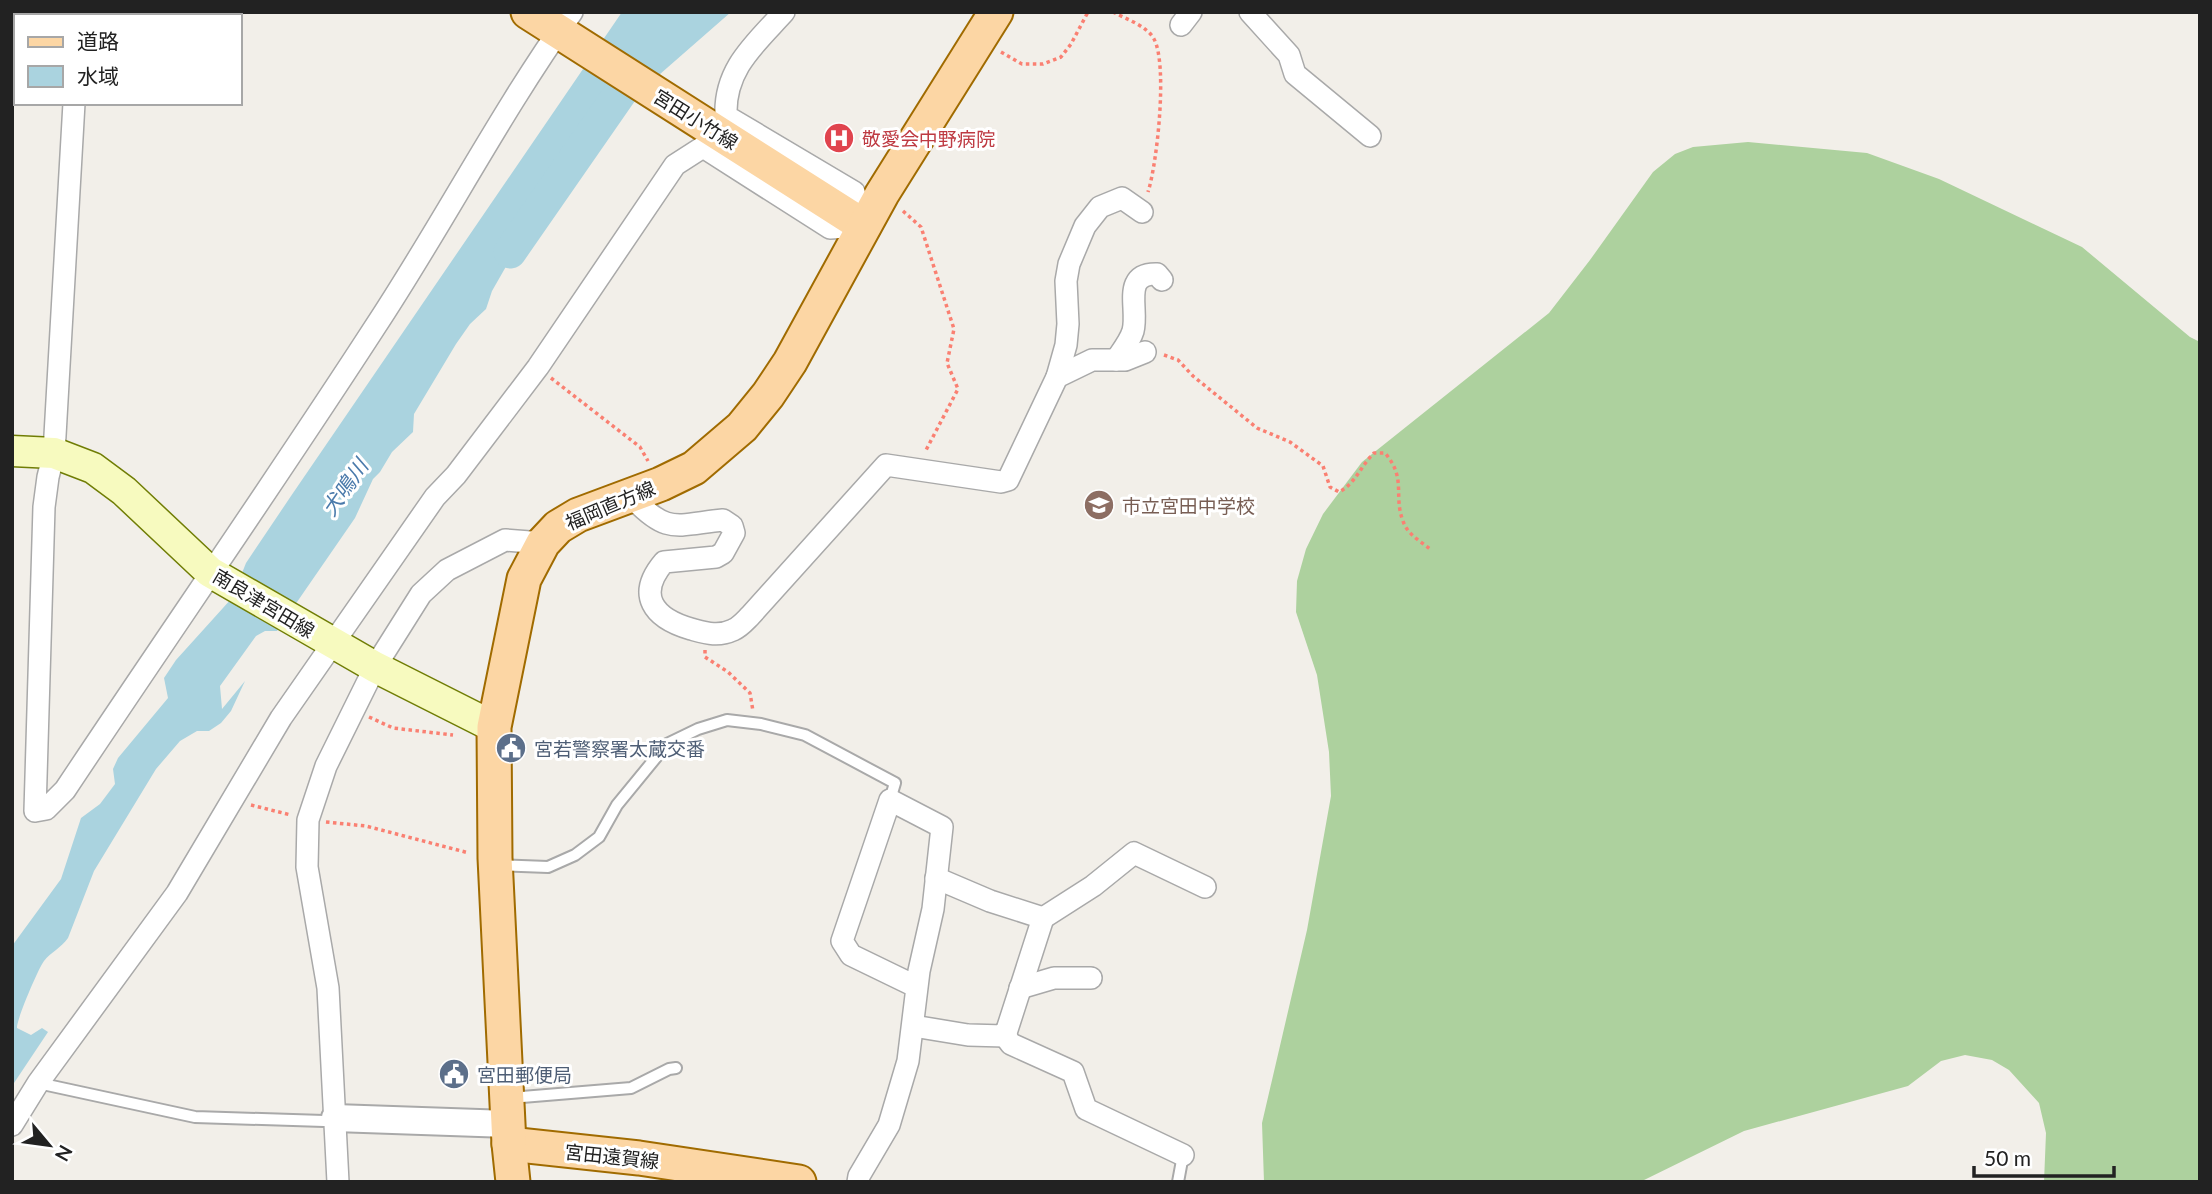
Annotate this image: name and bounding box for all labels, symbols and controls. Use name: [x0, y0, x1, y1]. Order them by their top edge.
legend: [14, 14, 242, 105]
text: 道路: [77, 28, 119, 53]
text: 水域: [77, 63, 119, 88]
street label: 宮田小竹線: [650, 84, 742, 154]
hospital icon: 敬愛会中野病院: [822, 121, 856, 155]
place label: 敬愛会中野病院: [862, 127, 995, 150]
water label: 犬鳴川: [316, 452, 373, 520]
street label: 福岡直方線: [562, 476, 658, 534]
school or university icon: 市立宮田中学校: [1082, 488, 1116, 522]
place label: 市立宮田中学校: [1122, 494, 1255, 517]
street label: 南良津宮田線: [209, 564, 319, 642]
public building icon: 宮若警察署太蔵交番: [494, 731, 528, 765]
place label: 宮若警察署太蔵交番: [534, 737, 705, 760]
public building icon: 宮田郵便局: [437, 1057, 471, 1091]
place label: 宮田郵便局: [477, 1063, 572, 1086]
north arrow: [14, 1110, 84, 1180]
scale bar: [1974, 1134, 2114, 1178]
street label: 宮田遠賀線: [564, 1140, 660, 1172]
text: N: [51, 1142, 78, 1165]
text: 50 m: [1984, 1145, 2031, 1170]

